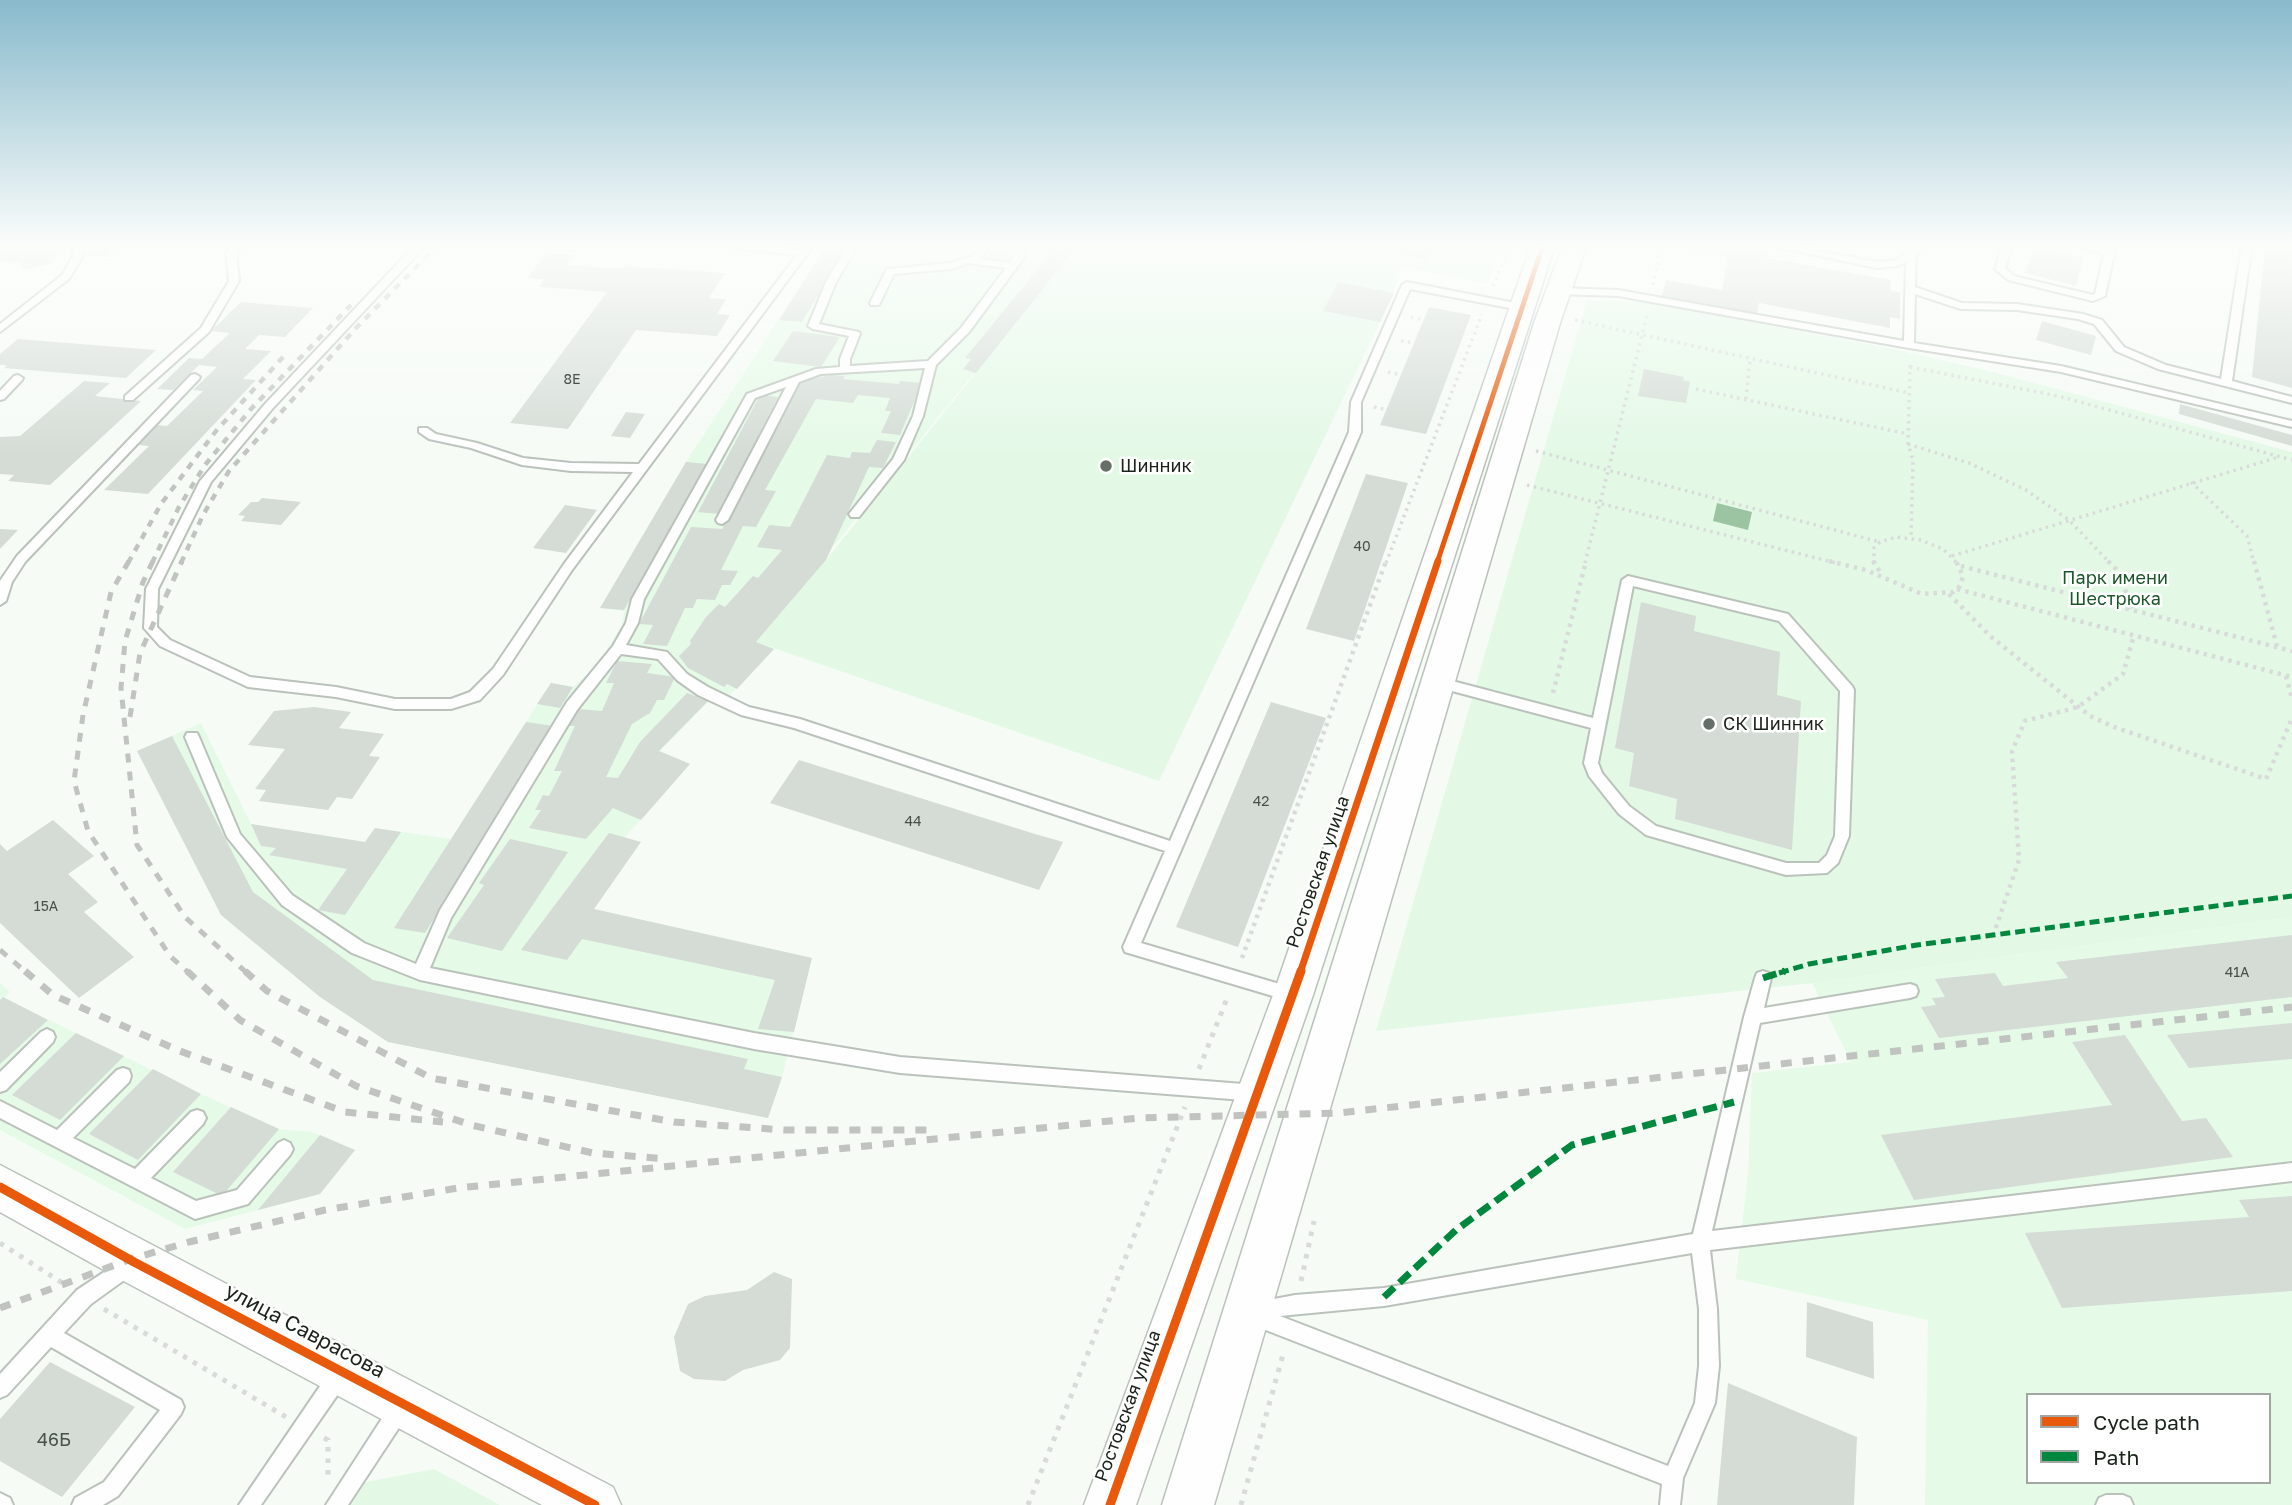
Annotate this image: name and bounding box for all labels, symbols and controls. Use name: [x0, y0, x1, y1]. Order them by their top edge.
house number: 8Е: [563, 372, 581, 388]
place label: Шинник: [1120, 455, 1192, 477]
marker: Шинник: [1098, 458, 1114, 474]
house number: 40: [1353, 539, 1371, 555]
park label: Парк имени Шестрюка: [2062, 567, 2168, 610]
place label: СК Шинник: [1723, 713, 1824, 735]
marker: СК Шинник: [1701, 716, 1717, 732]
street label: Ростовская улица: [1282, 793, 1354, 951]
house number: 42: [1253, 794, 1269, 810]
house number: 44: [904, 814, 922, 830]
house number: 15А: [34, 899, 58, 915]
house number: 41А: [2225, 965, 2249, 981]
street label: улица Саврасова: [221, 1278, 389, 1384]
street label: Ростовская улица: [1091, 1327, 1165, 1485]
legend: [2026, 1393, 2271, 1484]
text: Cycle path: [2093, 1409, 2200, 1435]
house number: 46Б: [37, 1429, 71, 1451]
text: Path: [2093, 1444, 2140, 1470]

